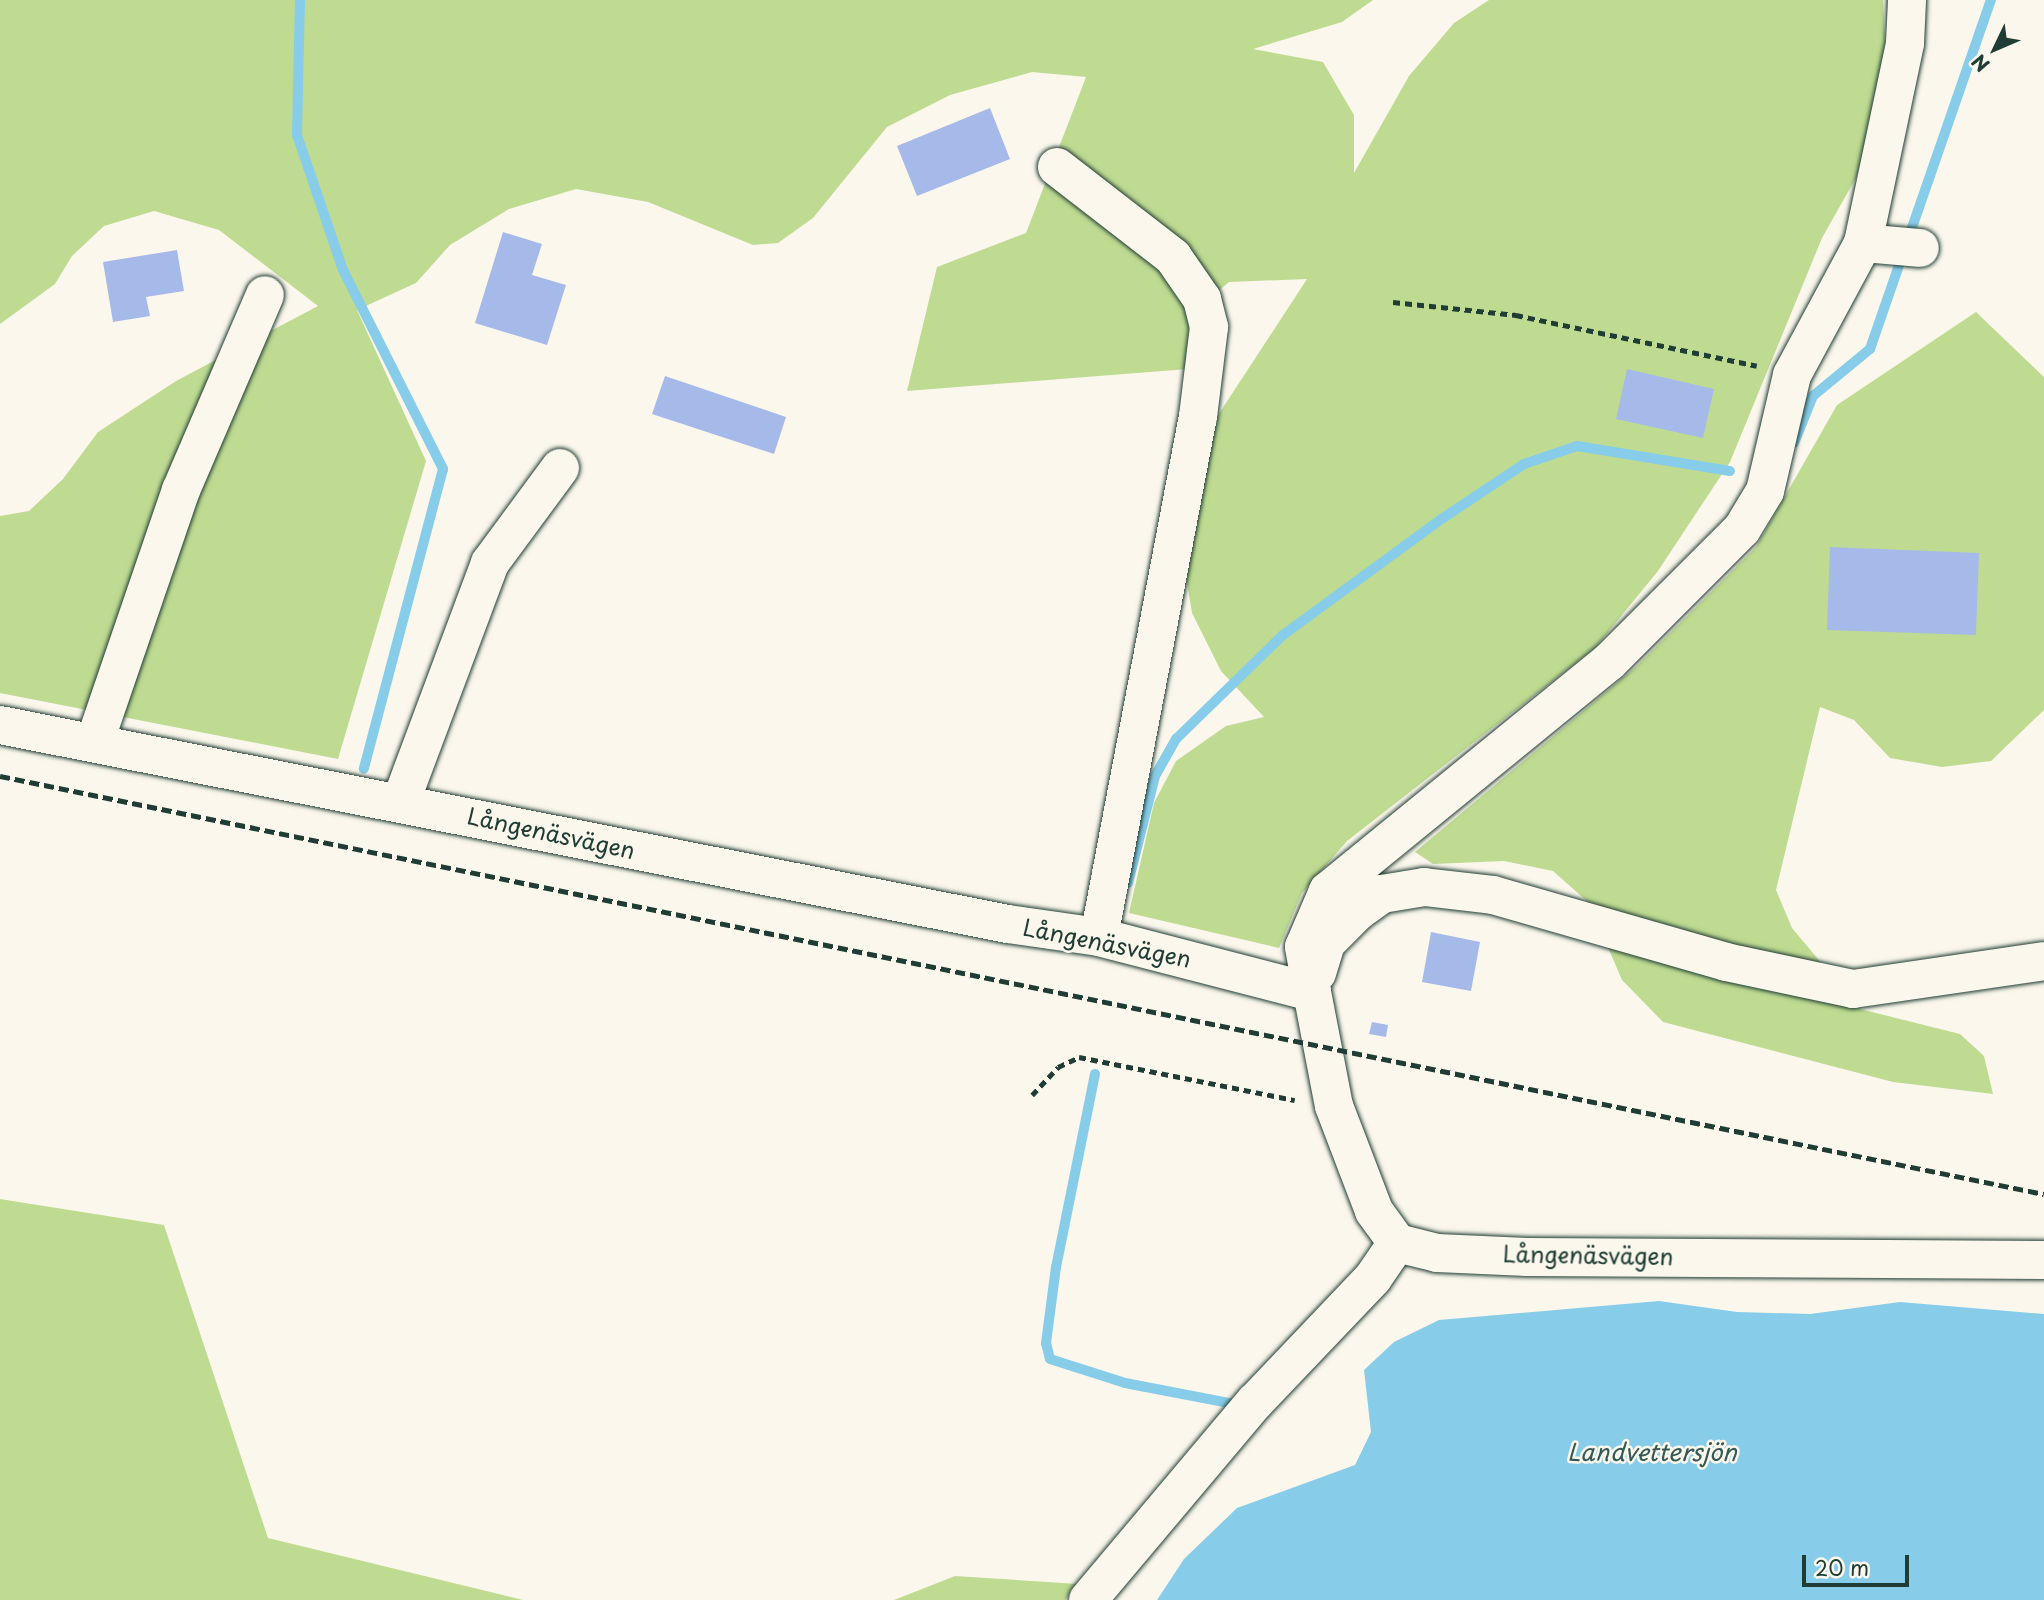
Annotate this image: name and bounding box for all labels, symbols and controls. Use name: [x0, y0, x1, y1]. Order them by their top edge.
north arrow: [1960, 14, 2030, 84]
text: N: [1965, 48, 1995, 79]
street label: Långenäsvägen: [465, 802, 637, 864]
street label: Långenäsvägen: [1021, 913, 1193, 973]
street label: Långenäsvägen: [1502, 1240, 1674, 1270]
water label: Landvettersjön: [1567, 1438, 1737, 1466]
scale bar: [1806, 1540, 1913, 1584]
text: 20 m: [1815, 1551, 1869, 1583]

